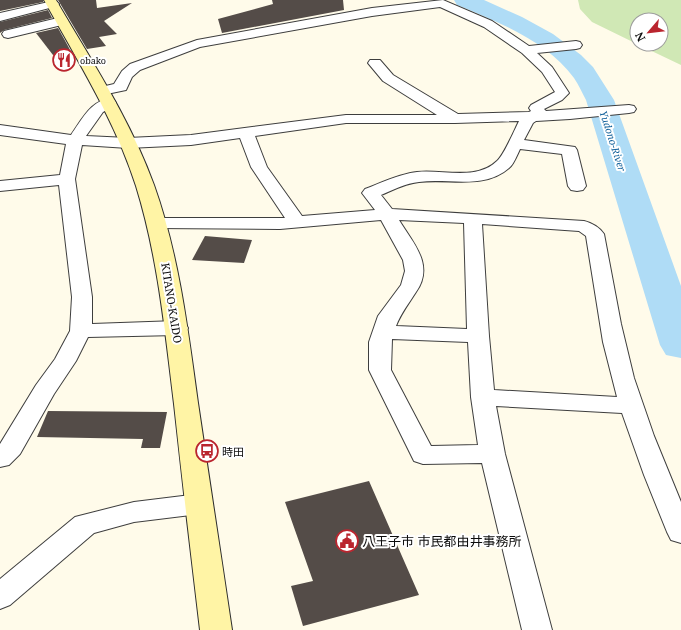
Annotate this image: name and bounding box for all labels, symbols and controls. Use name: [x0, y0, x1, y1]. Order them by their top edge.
north arrow: [629, 12, 669, 52]
text: N: [631, 29, 648, 44]
restaurant icon: obako: [51, 47, 77, 73]
place label: obako: [80, 54, 106, 67]
water label: Yudono-River: [597, 109, 630, 174]
street label: KITANO-KAIDO: [158, 262, 186, 344]
bus stop icon: 時田: [194, 438, 220, 464]
place label: 時田: [222, 444, 244, 459]
public building icon: 八王子市 市民都由井事務所: [334, 528, 360, 554]
place label: 八王子市 市民都由井事務所: [362, 532, 521, 550]

